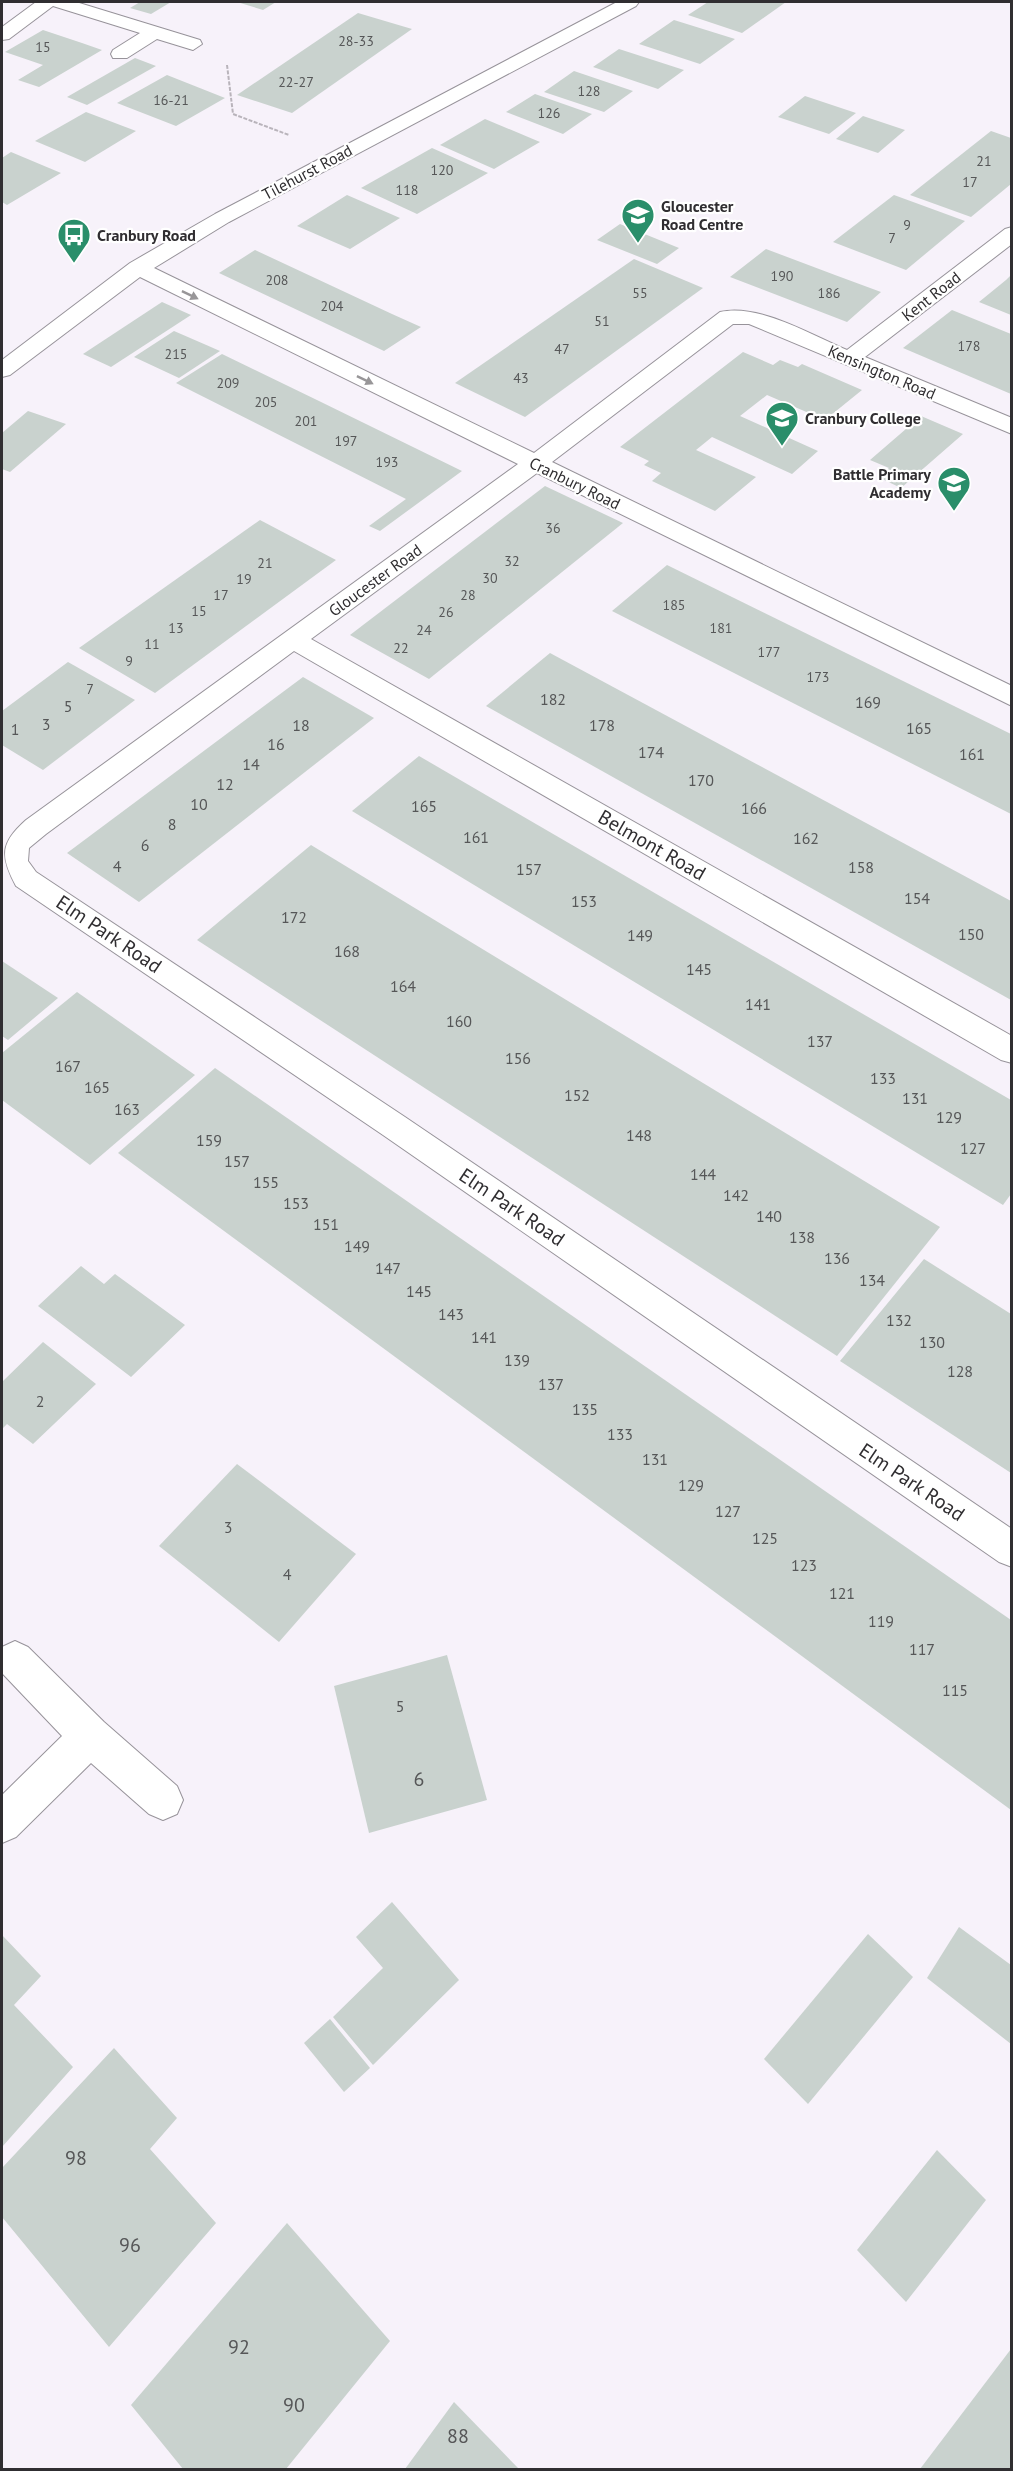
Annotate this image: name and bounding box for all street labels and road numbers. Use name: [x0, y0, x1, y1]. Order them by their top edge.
street label: Tilehurst Road: [259, 140, 355, 204]
street label: Kent Road: [897, 267, 965, 325]
street label: Kensington Road: [825, 340, 939, 404]
street label: Cranbury Road: [526, 452, 624, 514]
street label: Gloucester Road: [324, 539, 426, 621]
street label: Belmont Road: [594, 804, 710, 886]
street label: Elm Park Road: [51, 889, 167, 979]
street label: Elm Park Road: [454, 1162, 570, 1252]
street label: Elm Park Road: [854, 1437, 970, 1527]

